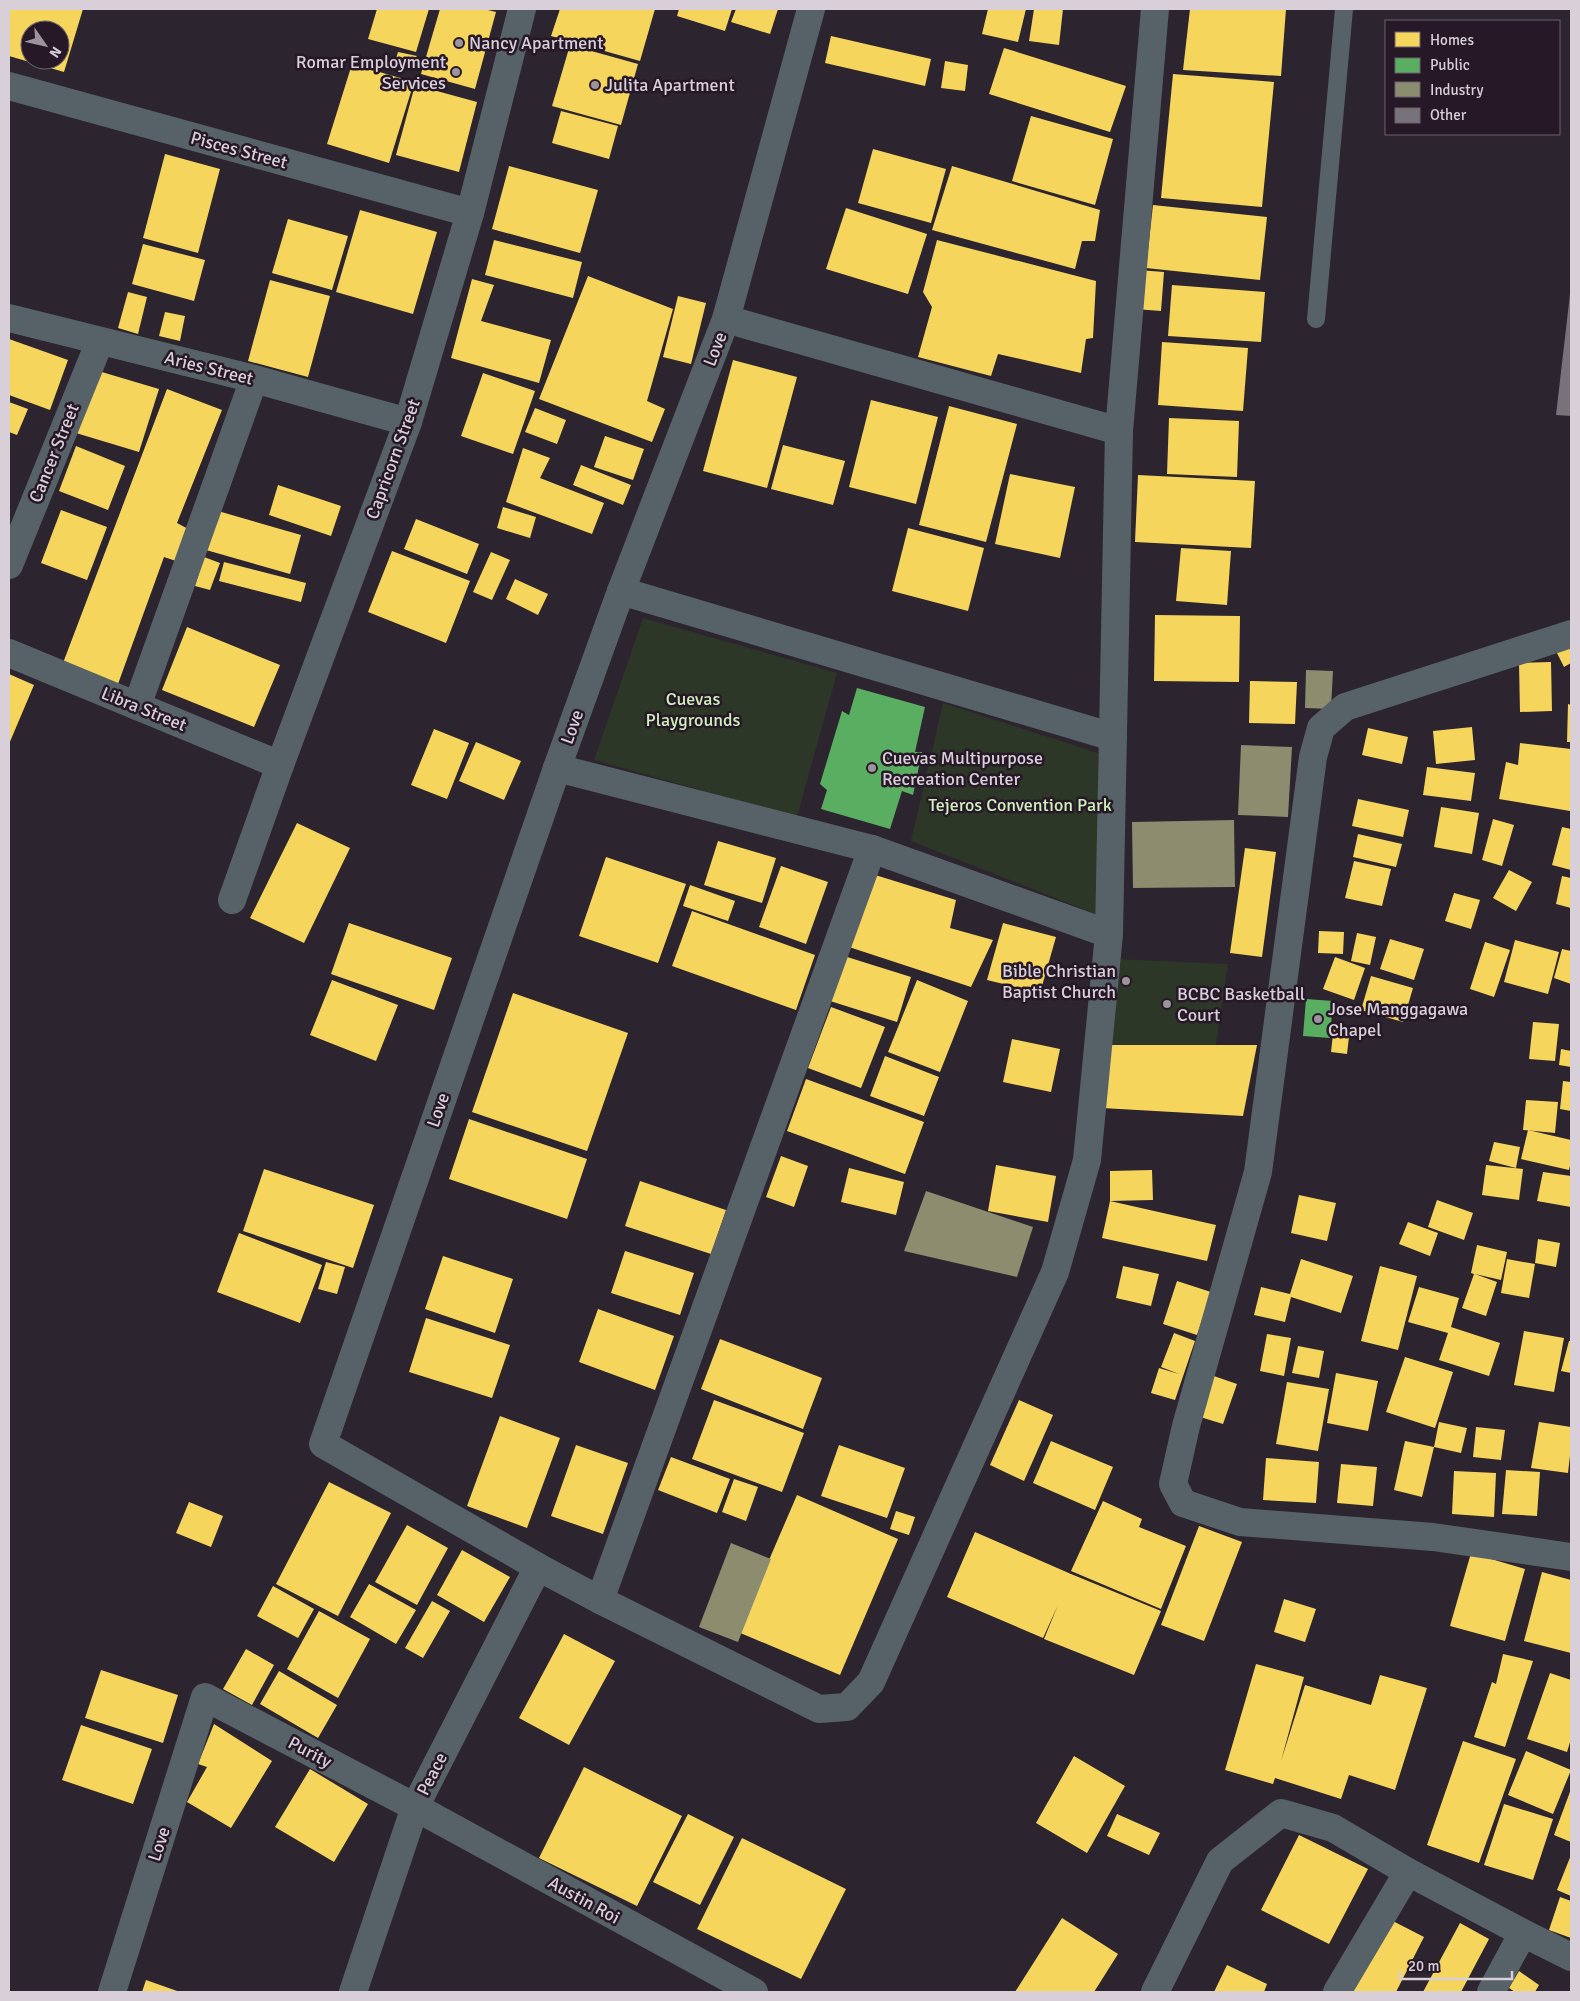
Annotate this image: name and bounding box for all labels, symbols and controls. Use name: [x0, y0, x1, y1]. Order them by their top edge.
north arrow: [20, 20, 70, 70]
legend: [1385, 20, 1560, 135]
text: Homes: [1430, 31, 1474, 49]
place label: Nancy Apartment: [469, 32, 603, 54]
marker: Nancy Apartment: [453, 37, 465, 49]
text: N: [46, 43, 65, 61]
place label: Romar Employment Services: [296, 51, 446, 94]
text: Public: [1430, 56, 1470, 74]
marker: Romar Employment Services: [450, 66, 462, 78]
place label: Julita Apartment: [605, 74, 735, 96]
marker: Julita Apartment: [589, 79, 601, 91]
text: Industry: [1430, 81, 1483, 99]
text: Other: [1430, 106, 1467, 124]
street label: Pisces Street: [188, 127, 290, 173]
street label: Love: [698, 329, 732, 369]
street label: Aries Street: [162, 346, 256, 390]
street label: Capricorn Street: [361, 396, 425, 522]
street label: Cancer Street: [24, 400, 84, 506]
street label: Libra Street: [98, 682, 190, 736]
park label: Cuevas Playgrounds: [646, 688, 741, 731]
street label: Love: [556, 707, 588, 747]
place label: Cuevas Multipurpose Recreation Center: [882, 747, 1043, 790]
marker: Cuevas Multipurpose Recreation Center: [866, 762, 878, 774]
park label: Tejeros Convention Park: [928, 794, 1112, 816]
place label: Bible Christian Baptist Church: [1002, 960, 1116, 1003]
marker: Bible Christian Baptist Church: [1120, 975, 1132, 987]
place label: BCBC Basketball Court: [1177, 983, 1305, 1026]
marker: BCBC Basketball Court: [1161, 998, 1173, 1010]
place label: Jose Manggagawa Chapel: [1328, 998, 1468, 1041]
marker: Jose Manggagawa Chapel: [1312, 1013, 1324, 1025]
street label: Love: [422, 1090, 454, 1130]
street label: Purity: [284, 1731, 336, 1773]
street label: Peace: [412, 1749, 452, 1799]
street label: Love: [143, 1824, 175, 1864]
street label: Austin Roi: [544, 1871, 624, 1929]
scale bar: [1400, 1948, 1512, 1980]
text: 20 m: [1408, 1957, 1439, 1975]

